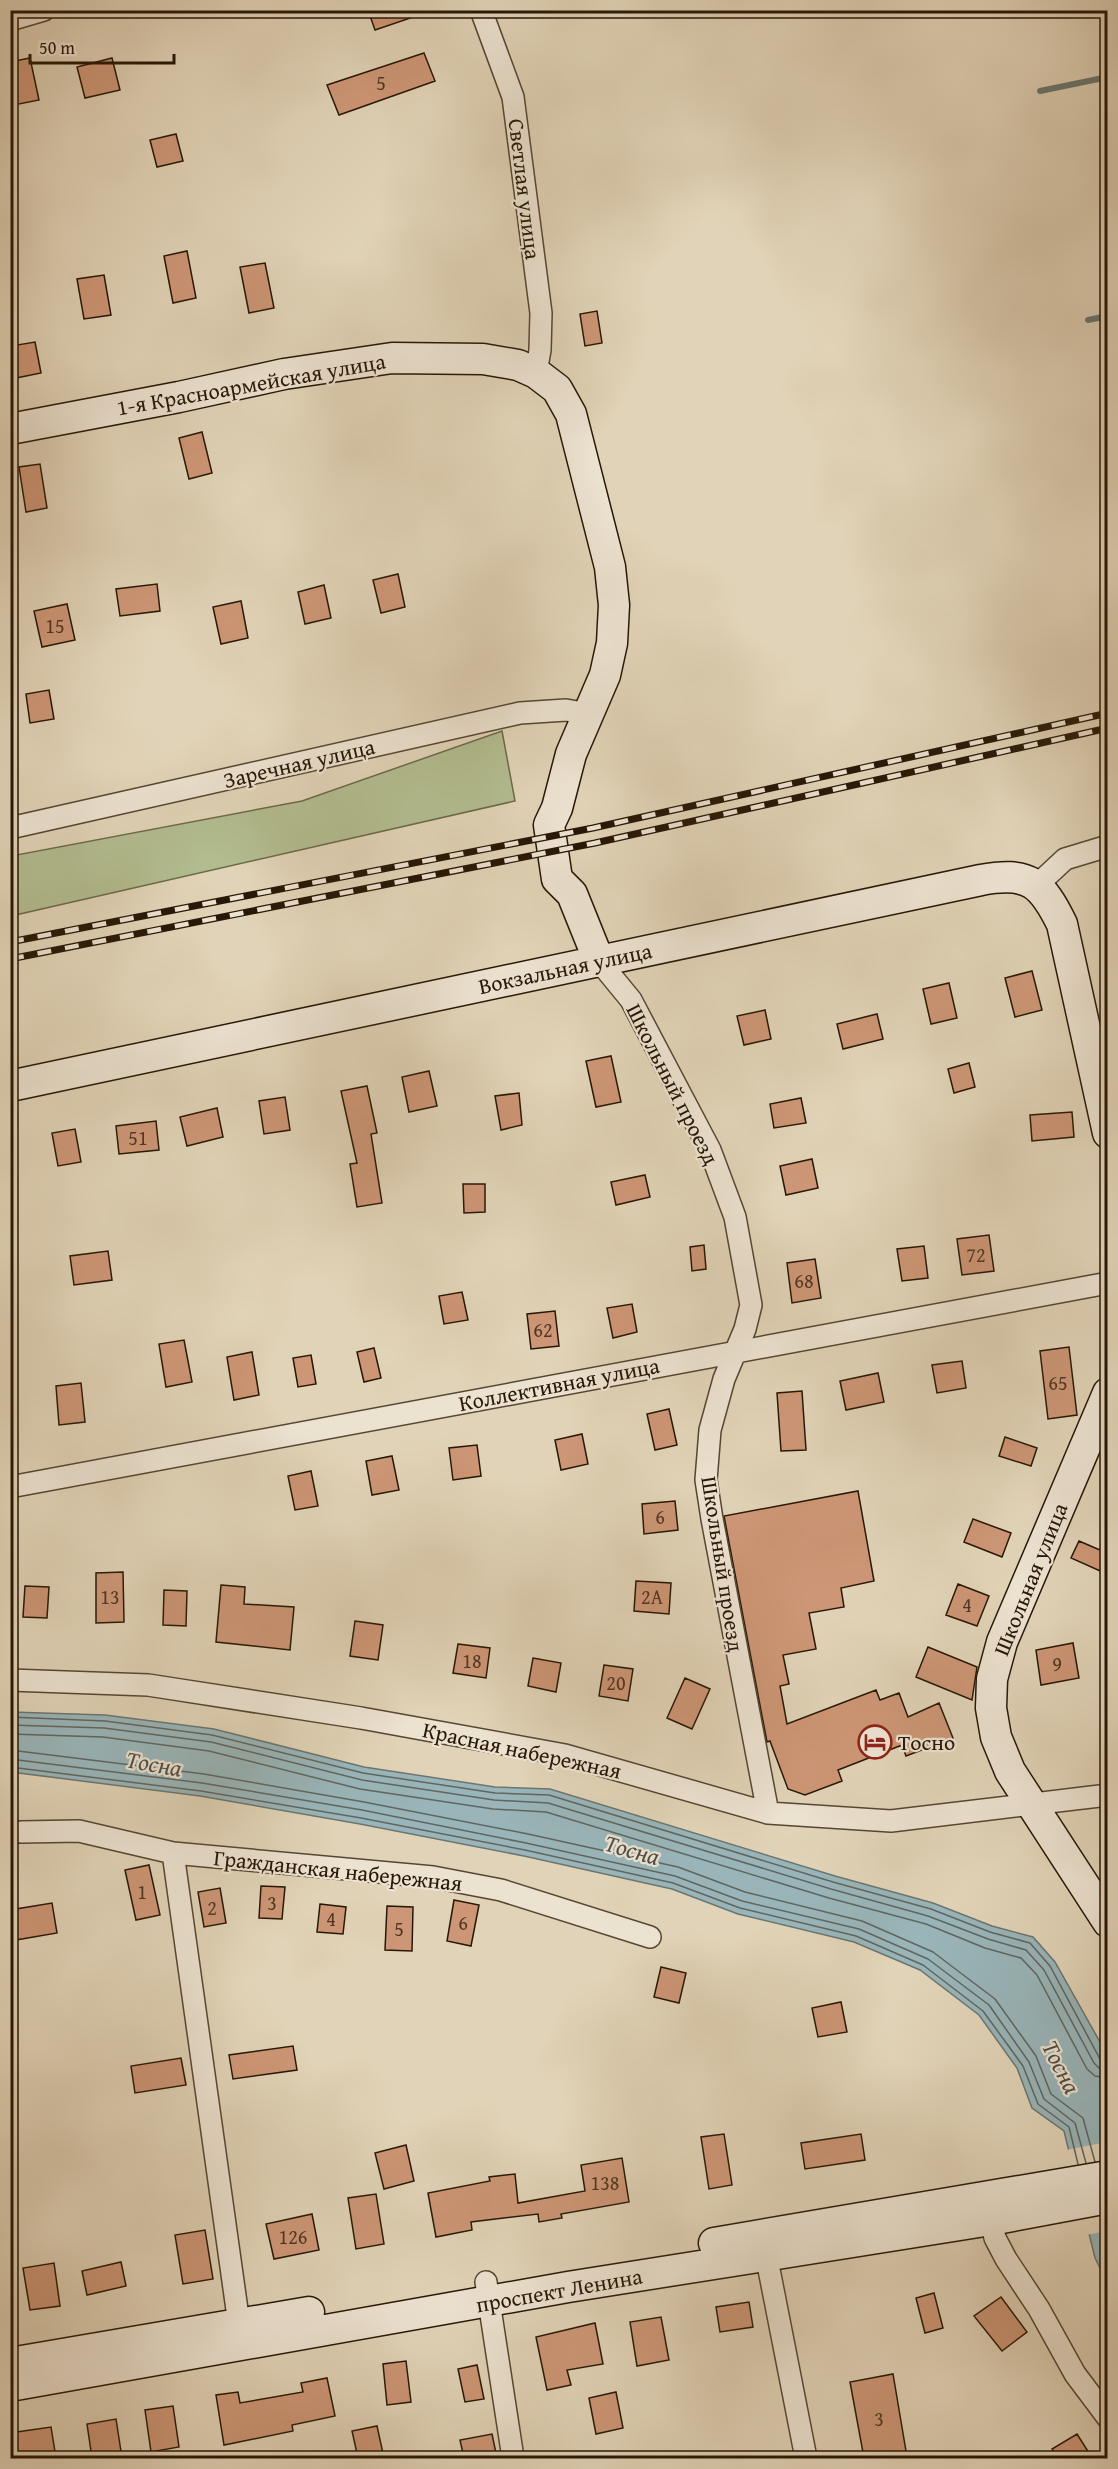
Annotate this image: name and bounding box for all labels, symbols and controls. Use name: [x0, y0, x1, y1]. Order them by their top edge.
scale bar: [30, 27, 174, 65]
text: 50 m: [39, 34, 75, 61]
house number: 5: [376, 68, 386, 97]
street label: Светлая улица: [500, 117, 550, 262]
street label: 1-я Красноармейская улица: [114, 345, 388, 423]
house number: 15: [45, 611, 65, 640]
street label: Заречная улица: [220, 730, 378, 796]
street label: Вокзальная улица: [475, 934, 655, 1002]
street label: Школьный проезд: [619, 998, 727, 1170]
house number: 51: [128, 1123, 148, 1152]
house number: 72: [966, 1240, 986, 1269]
house number: 68: [794, 1266, 814, 1295]
house number: 62: [533, 1315, 553, 1344]
street label: Коллективная улица: [456, 1349, 663, 1419]
house number: 65: [1048, 1368, 1068, 1397]
street label: Школьный проезд: [693, 1474, 753, 1654]
street label: Школьная улица: [985, 1497, 1075, 1660]
house number: 6: [655, 1502, 665, 1531]
house number: 13: [100, 1582, 120, 1611]
house number: 2А: [641, 1582, 663, 1611]
house number: 4: [962, 1590, 972, 1619]
house number: 18: [462, 1646, 482, 1675]
house number: 9: [1052, 1649, 1062, 1678]
house number: 20: [606, 1668, 626, 1697]
street label: Красная набережная: [420, 1713, 624, 1787]
hotel icon: Тосно: [857, 1724, 893, 1760]
place label: Тосно: [898, 1726, 955, 1758]
water label: Тосна: [124, 1741, 185, 1786]
water label: Тосна: [600, 1825, 664, 1874]
street label: Гражданская набережная: [212, 1841, 464, 1899]
house number: 1: [137, 1877, 147, 1906]
house number: 3: [267, 1888, 277, 1917]
house number: 2: [207, 1893, 217, 1922]
house number: 4: [326, 1904, 336, 1933]
house number: 6: [458, 1908, 468, 1937]
house number: 5: [394, 1914, 404, 1943]
water label: Тосна: [1033, 2034, 1090, 2100]
house number: 138: [591, 2168, 619, 2197]
house number: 126: [279, 2222, 307, 2251]
street label: проспект Ленина: [473, 2260, 645, 2320]
house number: 3: [874, 2404, 884, 2433]

